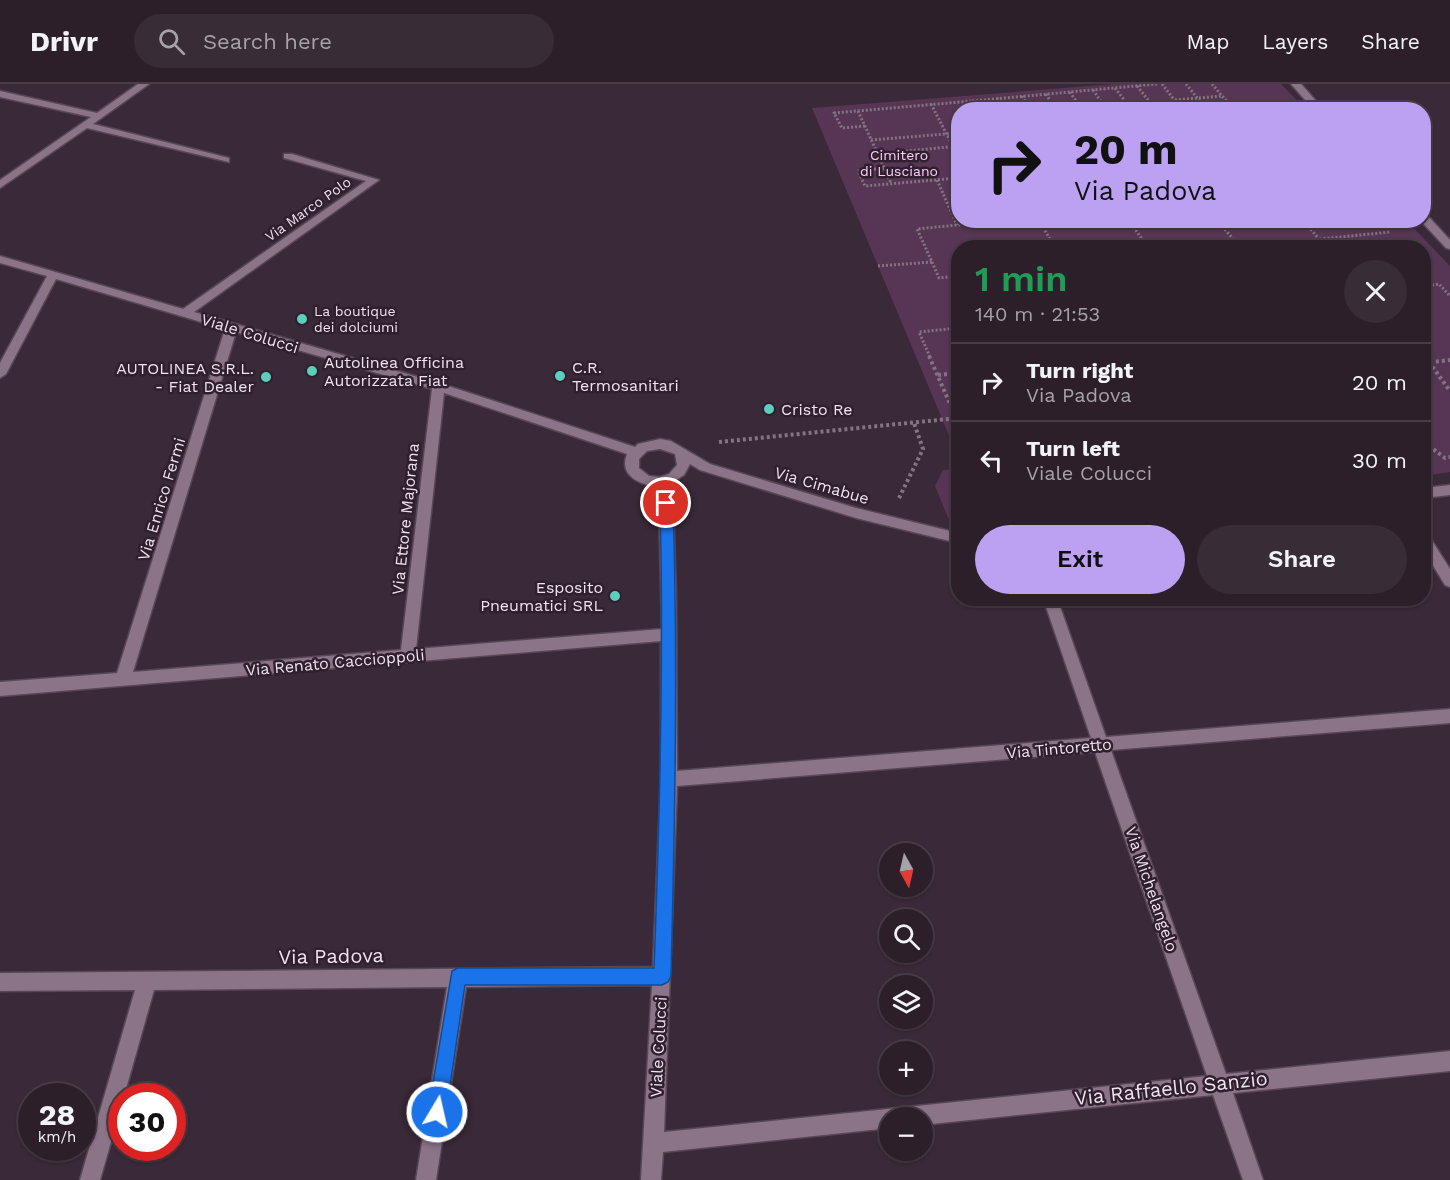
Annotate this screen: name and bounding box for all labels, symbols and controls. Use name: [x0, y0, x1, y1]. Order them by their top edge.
search box: [134, 14, 554, 68]
text: Drivr: [30, 25, 98, 58]
icon: search: [155, 25, 188, 58]
text: Search here: [203, 29, 332, 54]
text: Map: [1186, 29, 1229, 54]
text: Layers: [1262, 29, 1328, 54]
text: Share: [1361, 29, 1420, 54]
text: 20 m: [1074, 125, 1178, 174]
icon: right: [975, 126, 1053, 204]
park label: Cimitero di Lusciano: [860, 147, 938, 179]
street label: Via Marco Polo: [262, 173, 354, 245]
text: Via Padova: [1074, 175, 1216, 207]
text: 1 min: [975, 258, 1067, 300]
button: close: [1344, 260, 1407, 323]
text: 140 m · 21:53: [975, 302, 1100, 326]
place label: La boutique dei dolciumi: [314, 303, 398, 335]
street label: Viale Colucci: [199, 310, 301, 357]
marker: La boutique dei dolciumi: [295, 312, 309, 326]
place label: Autolinea Officina Autorizzata Fiat: [324, 353, 464, 390]
place label: C.R. Termosanitari: [572, 358, 679, 395]
text: Turn right: [1026, 358, 1133, 383]
place label: AUTOLINEA S.R.L. - Fiat Dealer: [116, 359, 254, 396]
marker: Autolinea Officina Autorizzata Fiat: [305, 364, 319, 378]
icon: right: [975, 366, 1008, 399]
marker: C.R. Termosanitari: [553, 369, 567, 383]
marker: AUTOLINEA S.R.L. - Fiat Dealer: [259, 370, 273, 384]
text: 20 m: [1352, 370, 1407, 395]
text: Via Padova: [1026, 383, 1131, 407]
place label: Cristo Re: [781, 400, 853, 419]
marker: Cristo Re: [762, 402, 776, 416]
street label: Via Enrico Fermi: [134, 435, 189, 563]
text: Turn left: [1026, 436, 1120, 461]
street label: Via Ettore Majorana: [388, 442, 423, 596]
icon: left: [975, 444, 1008, 477]
text: 30 m: [1352, 448, 1407, 473]
text: Viale Colucci: [1026, 461, 1152, 485]
street label: Via Cimabue: [772, 463, 871, 508]
pin: [640, 477, 691, 528]
icon: arrive: [649, 486, 682, 519]
button: Exit: [975, 525, 1185, 594]
button: Share: [1197, 525, 1407, 594]
place label: Esposito Pneumatici SRL: [480, 578, 603, 615]
marker: Esposito Pneumatici SRL: [608, 589, 622, 603]
street label: Via Renato Caccioppoli: [245, 645, 425, 680]
street label: Via Tintoretto: [1006, 734, 1112, 763]
street label: Via Michelangelo: [1121, 824, 1182, 954]
north arrow: [879, 843, 933, 897]
map controls: [879, 843, 933, 1161]
button: search: [879, 909, 933, 963]
street label: Via Padova: [278, 943, 384, 969]
button: layers: [879, 975, 933, 1029]
street label: Viale Colucci: [646, 996, 671, 1098]
button: +: [879, 1041, 933, 1095]
street label: Via Raffaello Sanzio: [1073, 1066, 1269, 1110]
position arrow: [405, 1080, 469, 1144]
speed limit sign: 30: [108, 1083, 186, 1161]
text: 28: [39, 1097, 75, 1132]
button: −: [879, 1107, 933, 1161]
text: km/h: [38, 1128, 76, 1146]

